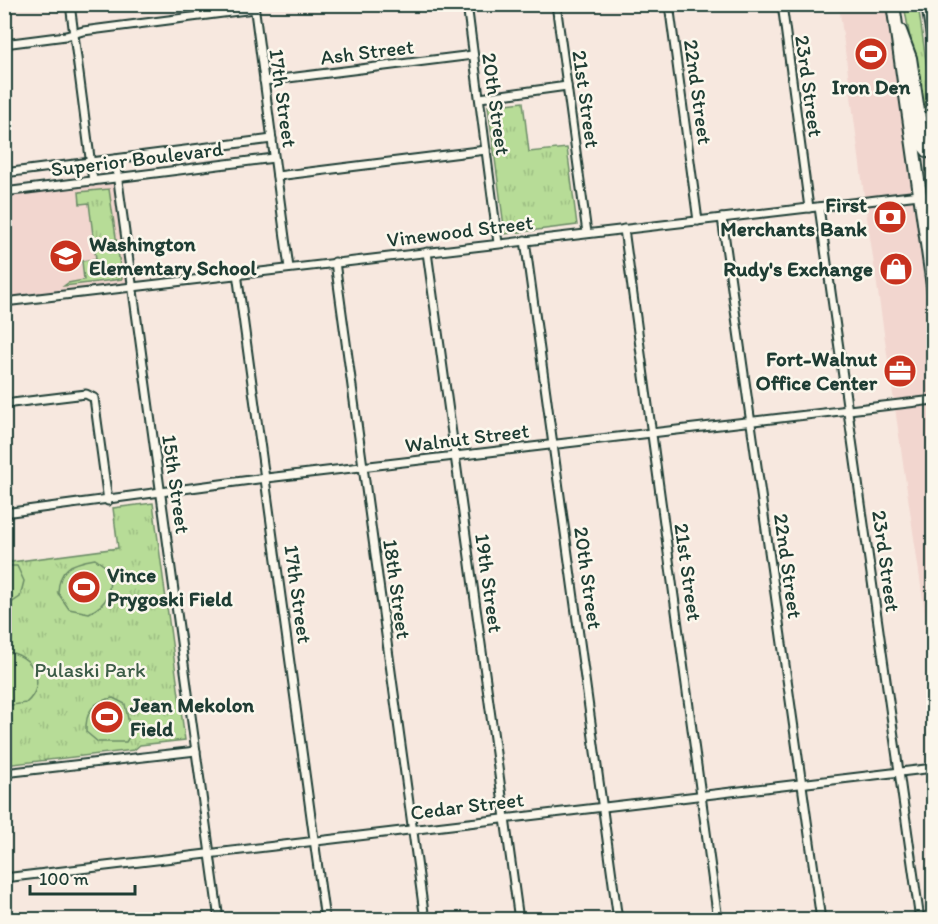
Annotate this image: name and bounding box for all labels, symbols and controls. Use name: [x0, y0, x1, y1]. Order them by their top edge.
street label: Ash Street: [319, 33, 415, 70]
street label: 23rd Street: [790, 33, 829, 139]
sports icon: Iron Den: [853, 36, 889, 72]
street label: 22nd Street: [679, 38, 718, 146]
street label: 17th Street: [264, 47, 303, 149]
street label: 21st Street: [567, 48, 606, 150]
street label: 20th Street: [477, 51, 516, 157]
place label: Iron Den: [832, 74, 910, 99]
street label: Superior Boulevard: [49, 135, 225, 181]
place label: First Merchants Bank: [720, 192, 867, 241]
bank icon: First Merchants Bank: [872, 199, 908, 235]
street label: Vinewood Street: [385, 209, 535, 252]
place label: Washington Elementary School: [89, 231, 258, 281]
school or university icon: Washington Elementary School: [48, 238, 84, 274]
shop icon: Rudy's Exchange: [878, 251, 914, 287]
place label: Rudy's Exchange: [723, 256, 873, 282]
place label: Fort-Walnut Office Center: [755, 346, 878, 395]
office icon: Fort-Walnut Office Center: [882, 353, 918, 389]
street label: Walnut Street: [403, 417, 531, 458]
street label: 15th Street: [157, 433, 196, 535]
street label: 23rd Street: [867, 508, 906, 614]
street label: 22nd Street: [769, 512, 808, 620]
street label: 21st Street: [669, 521, 708, 623]
street label: 20th Street: [569, 525, 608, 631]
street label: 19th Street: [470, 532, 509, 634]
street label: 18th Street: [378, 537, 417, 641]
street label: 17th Street: [279, 543, 318, 645]
place label: Vince Prygoski Field: [107, 562, 233, 612]
sports icon: Vince Prygoski Field: [66, 569, 102, 605]
park label: Pulaski Park: [34, 657, 146, 682]
place label: Jean Mekolon Field: [129, 692, 254, 741]
sports icon: Jean Mekolon Field: [89, 699, 125, 735]
street label: Cedar Street: [409, 786, 525, 825]
scale bar: [30, 858, 135, 896]
text: 100 m: [39, 868, 89, 890]

